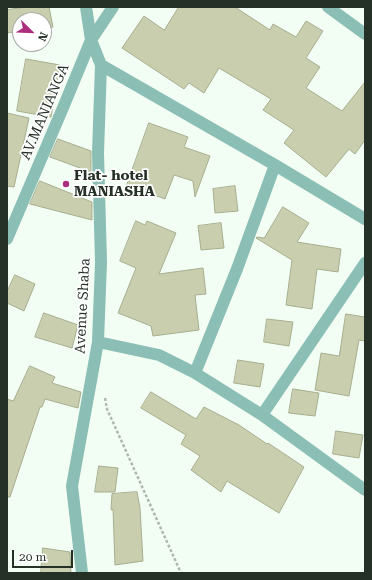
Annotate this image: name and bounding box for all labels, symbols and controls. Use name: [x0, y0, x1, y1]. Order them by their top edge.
north arrow: [12, 12, 52, 52]
text: N: [35, 30, 50, 43]
street label: AV.MANIANGA: [17, 62, 73, 162]
place label: Flat- hotel MANIASHA: [74, 168, 155, 200]
marker: Flat- hotel MANIASHA: [61, 179, 71, 189]
street label: Avenue Shaba: [72, 258, 94, 354]
scale bar: [14, 542, 75, 568]
text: 20 m: [19, 550, 46, 564]

